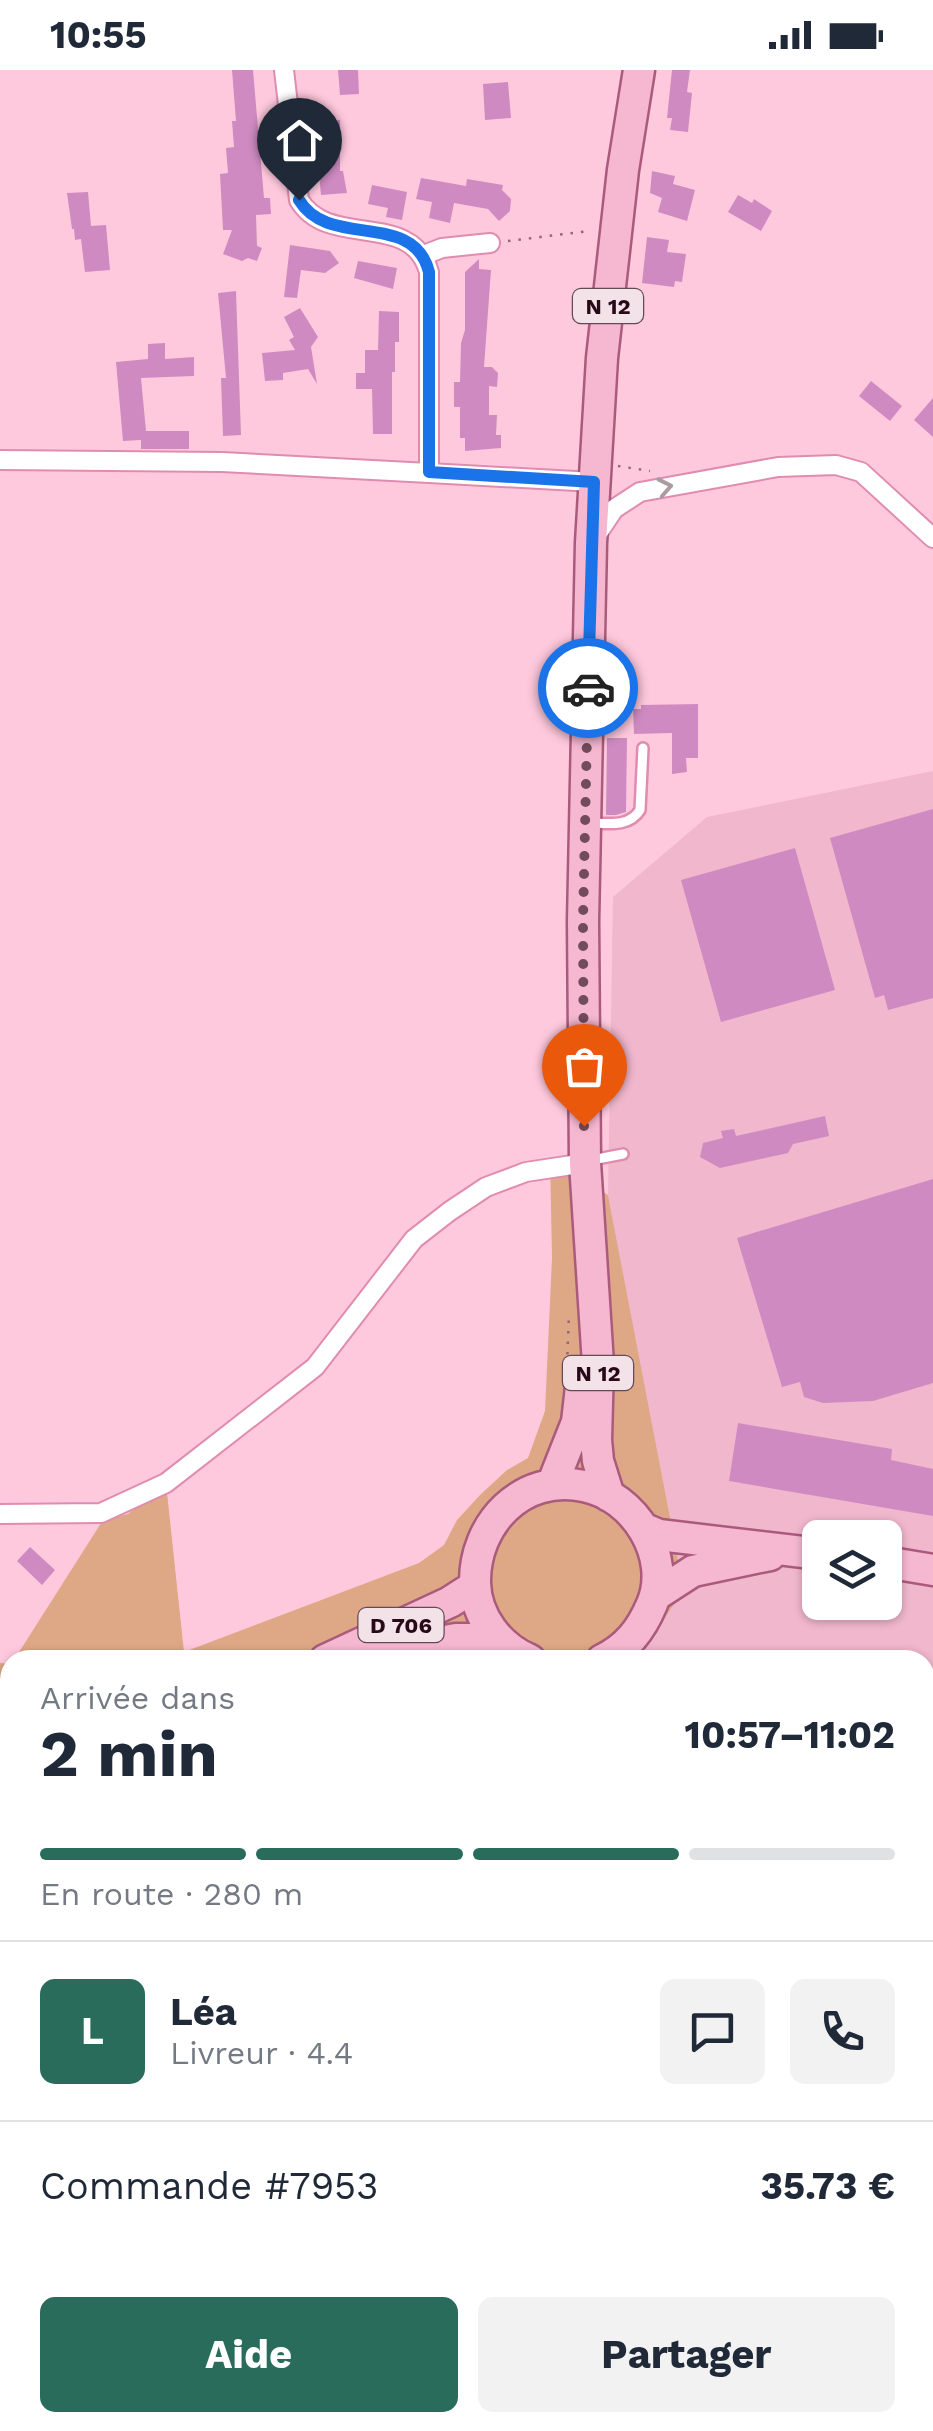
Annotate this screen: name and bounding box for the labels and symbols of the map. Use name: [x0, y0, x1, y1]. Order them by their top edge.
pin: [257, 98, 342, 201]
road number: N 12: [573, 289, 643, 323]
one-way arrow: [657, 477, 673, 498]
courier: [538, 638, 638, 738]
pin: [542, 1024, 627, 1127]
road number: N 12: [563, 1356, 633, 1390]
road number: D 706: [358, 1608, 444, 1642]

